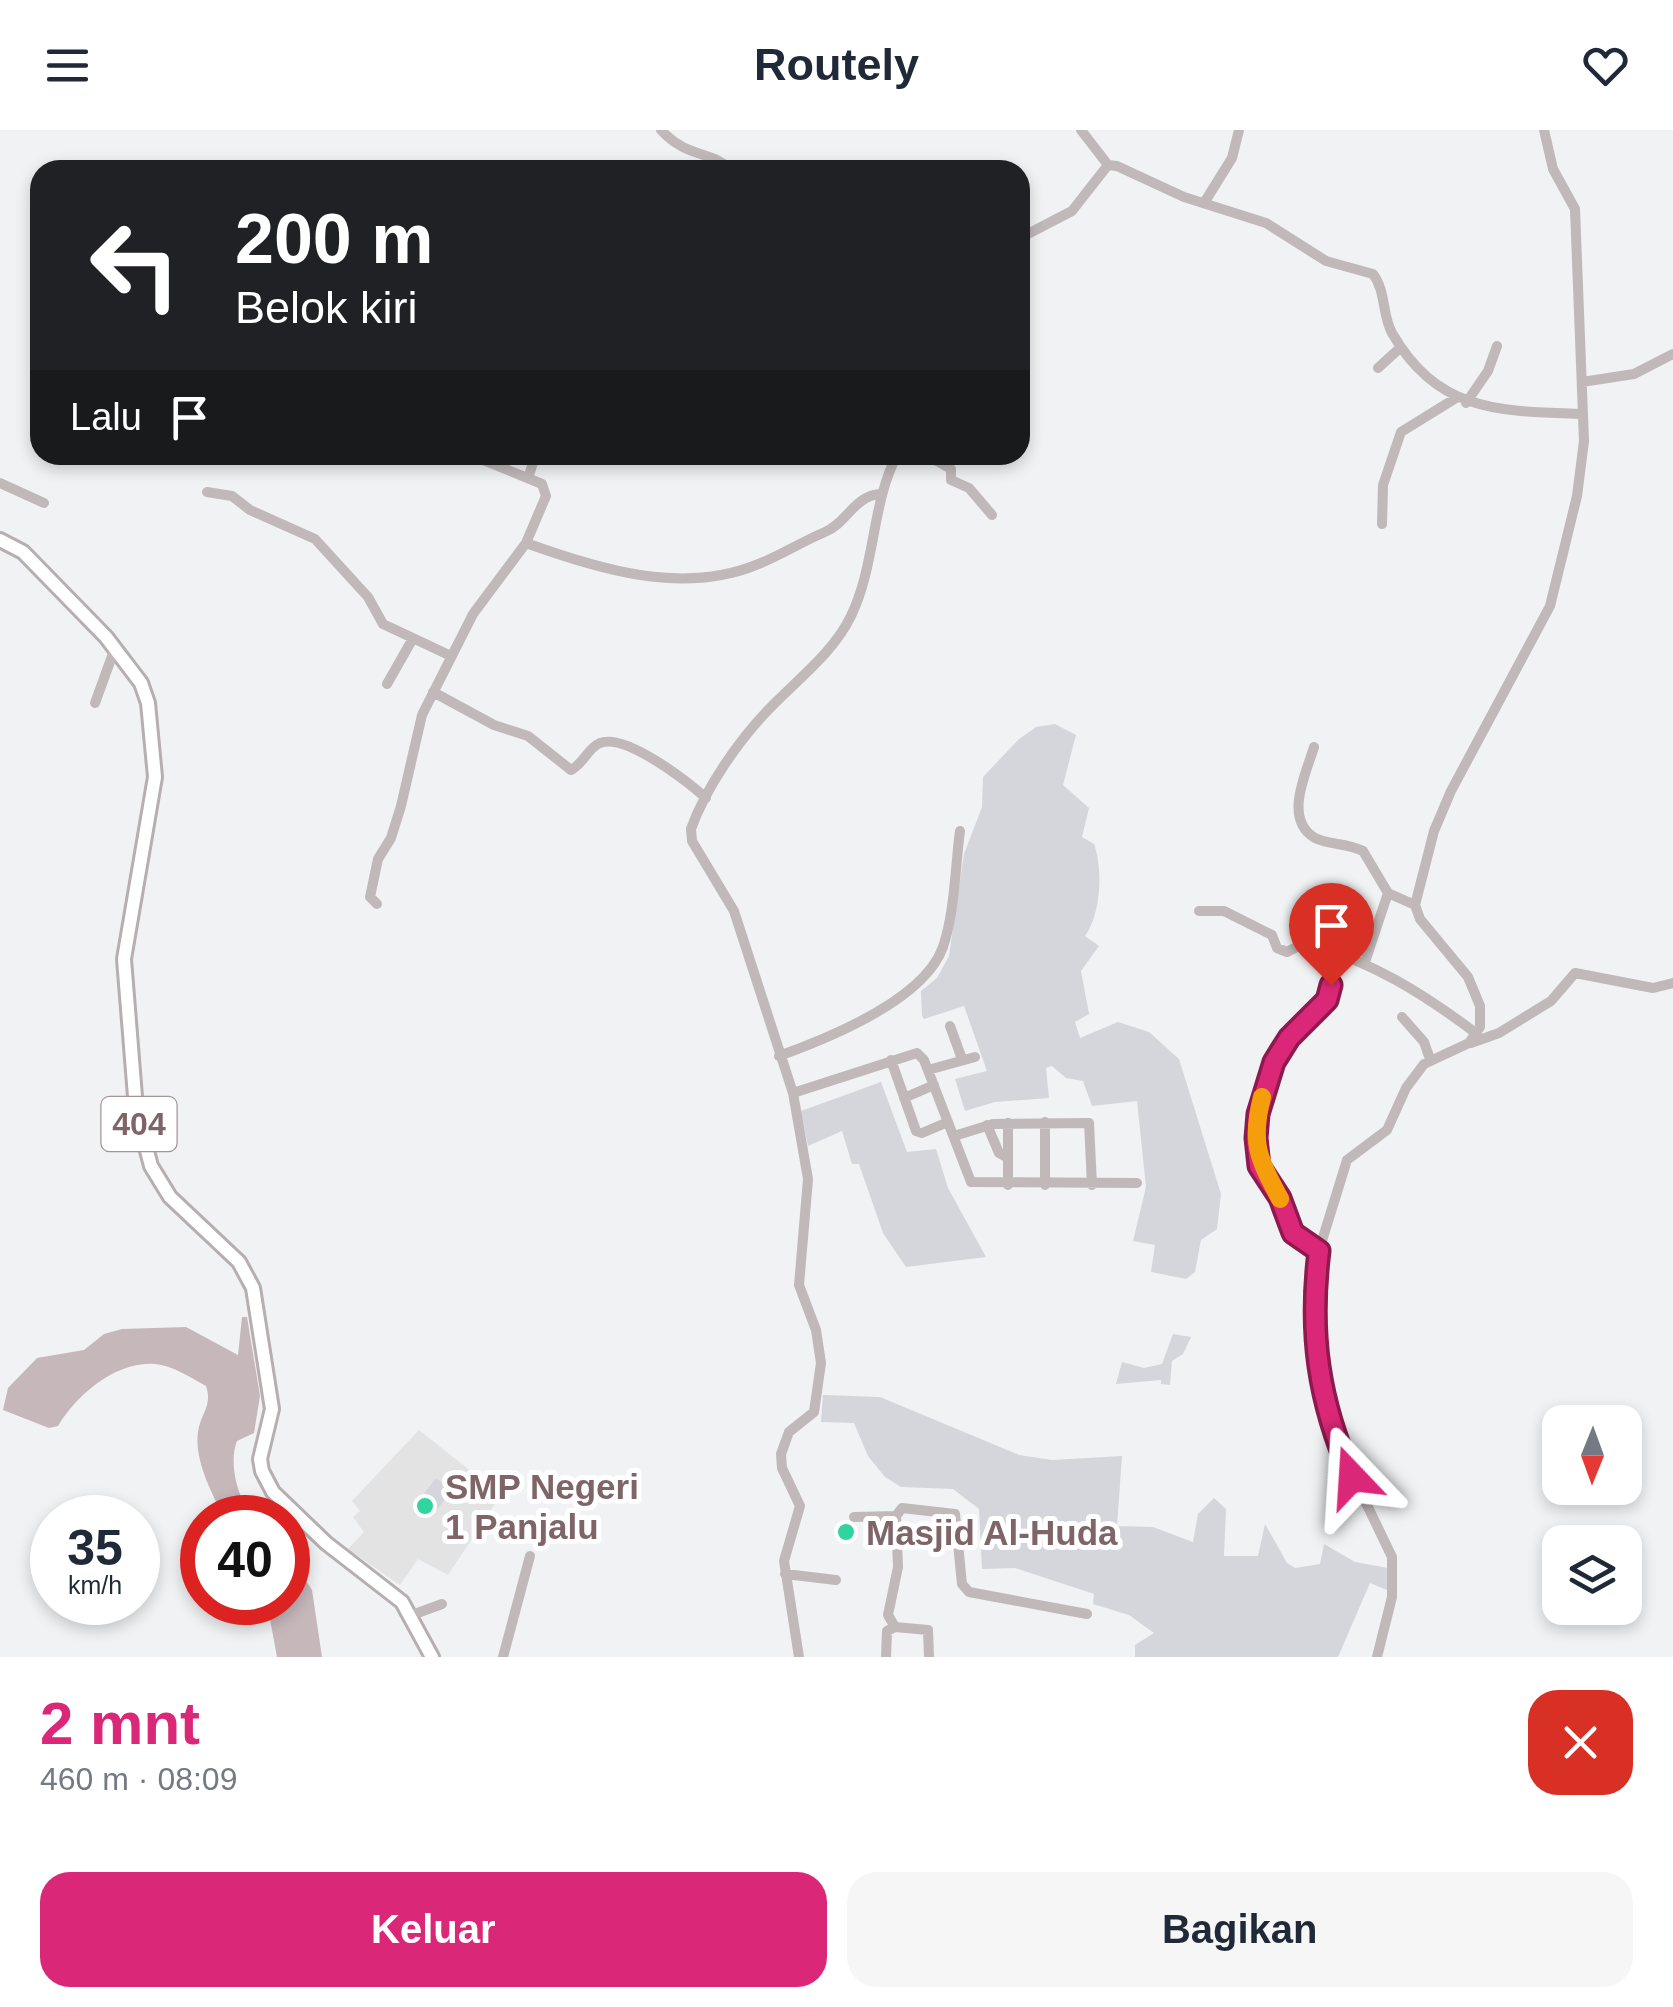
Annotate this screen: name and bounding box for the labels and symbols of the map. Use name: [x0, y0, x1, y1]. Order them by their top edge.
pin: [1289, 883, 1374, 986]
road number: 404: [102, 1097, 176, 1151]
north arrow: [1542, 1405, 1642, 1505]
position arrow: [1300, 1425, 1404, 1529]
place label: SMP Negeri 1 Panjalu: [445, 1467, 639, 1546]
speed limit sign: 40: [180, 1495, 310, 1625]
marker: SMP Negeri 1 Panjalu: [414, 1495, 436, 1517]
place label: Masjid Al-Huda: [866, 1513, 1118, 1552]
marker: Masjid Al-Huda: [835, 1521, 857, 1543]

